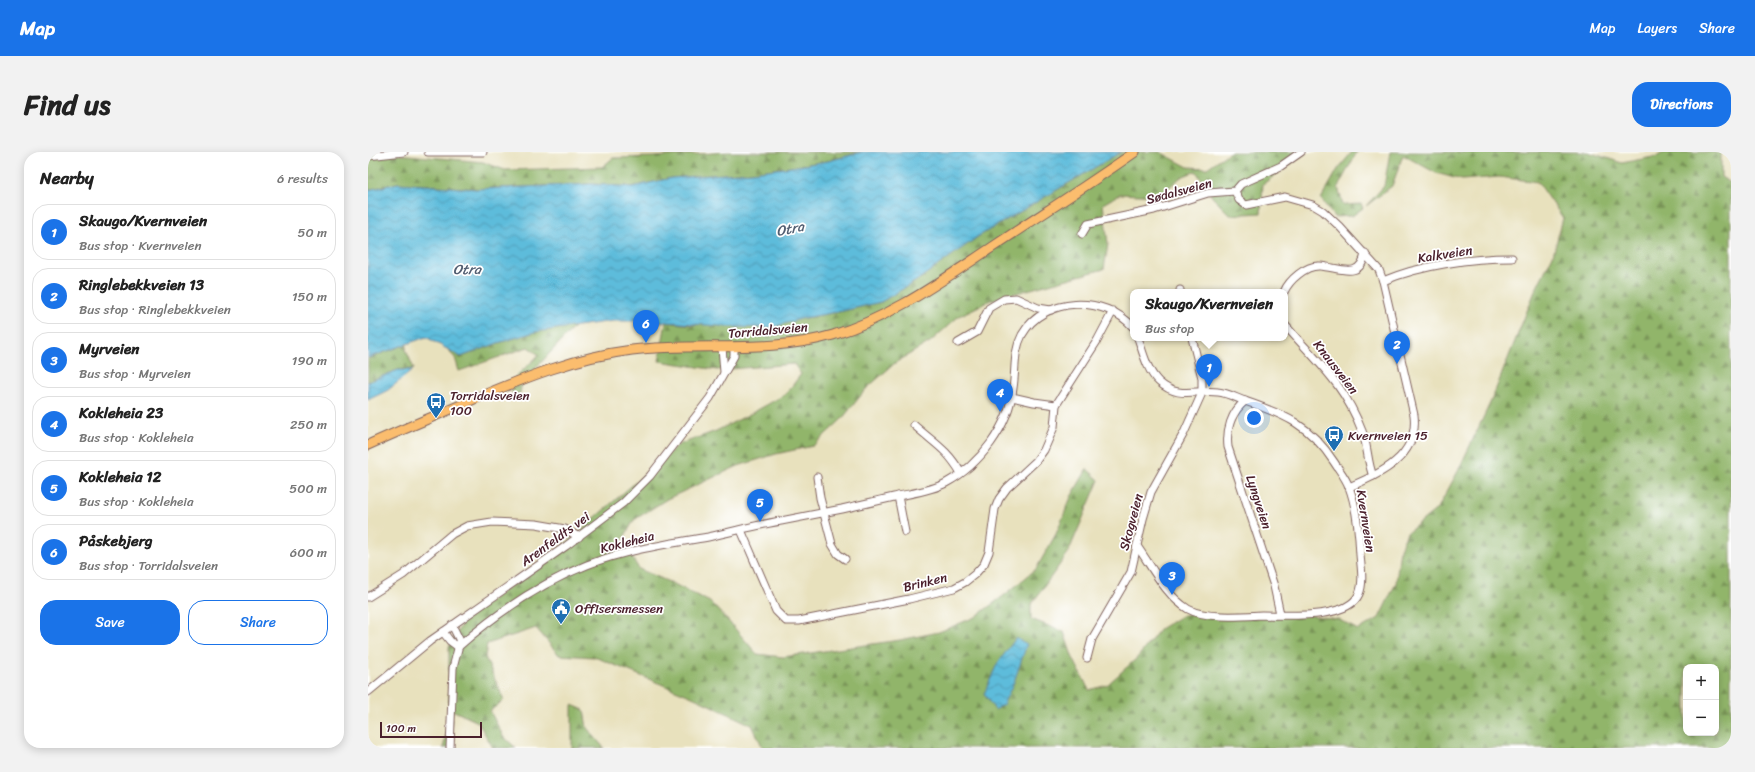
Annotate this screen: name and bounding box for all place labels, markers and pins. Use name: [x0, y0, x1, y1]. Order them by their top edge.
pin: 6: [633, 310, 659, 343]
pin: 2: [1384, 331, 1410, 364]
pin: 1: [1196, 354, 1222, 387]
pin: 4: [987, 379, 1013, 412]
place label: Torridalsveien 100: [450, 384, 530, 422]
bus stop icon: Torridalsveien 100: [425, 391, 447, 419]
bus stop icon: Kvernveien 15: [1323, 424, 1345, 452]
place label: Kvernveien 15: [1348, 424, 1428, 447]
pin: 5: [747, 489, 773, 522]
pin: 3: [1159, 562, 1185, 595]
public building icon: Offisersmessen: [550, 597, 572, 625]
place label: Offisersmessen: [575, 597, 663, 620]

